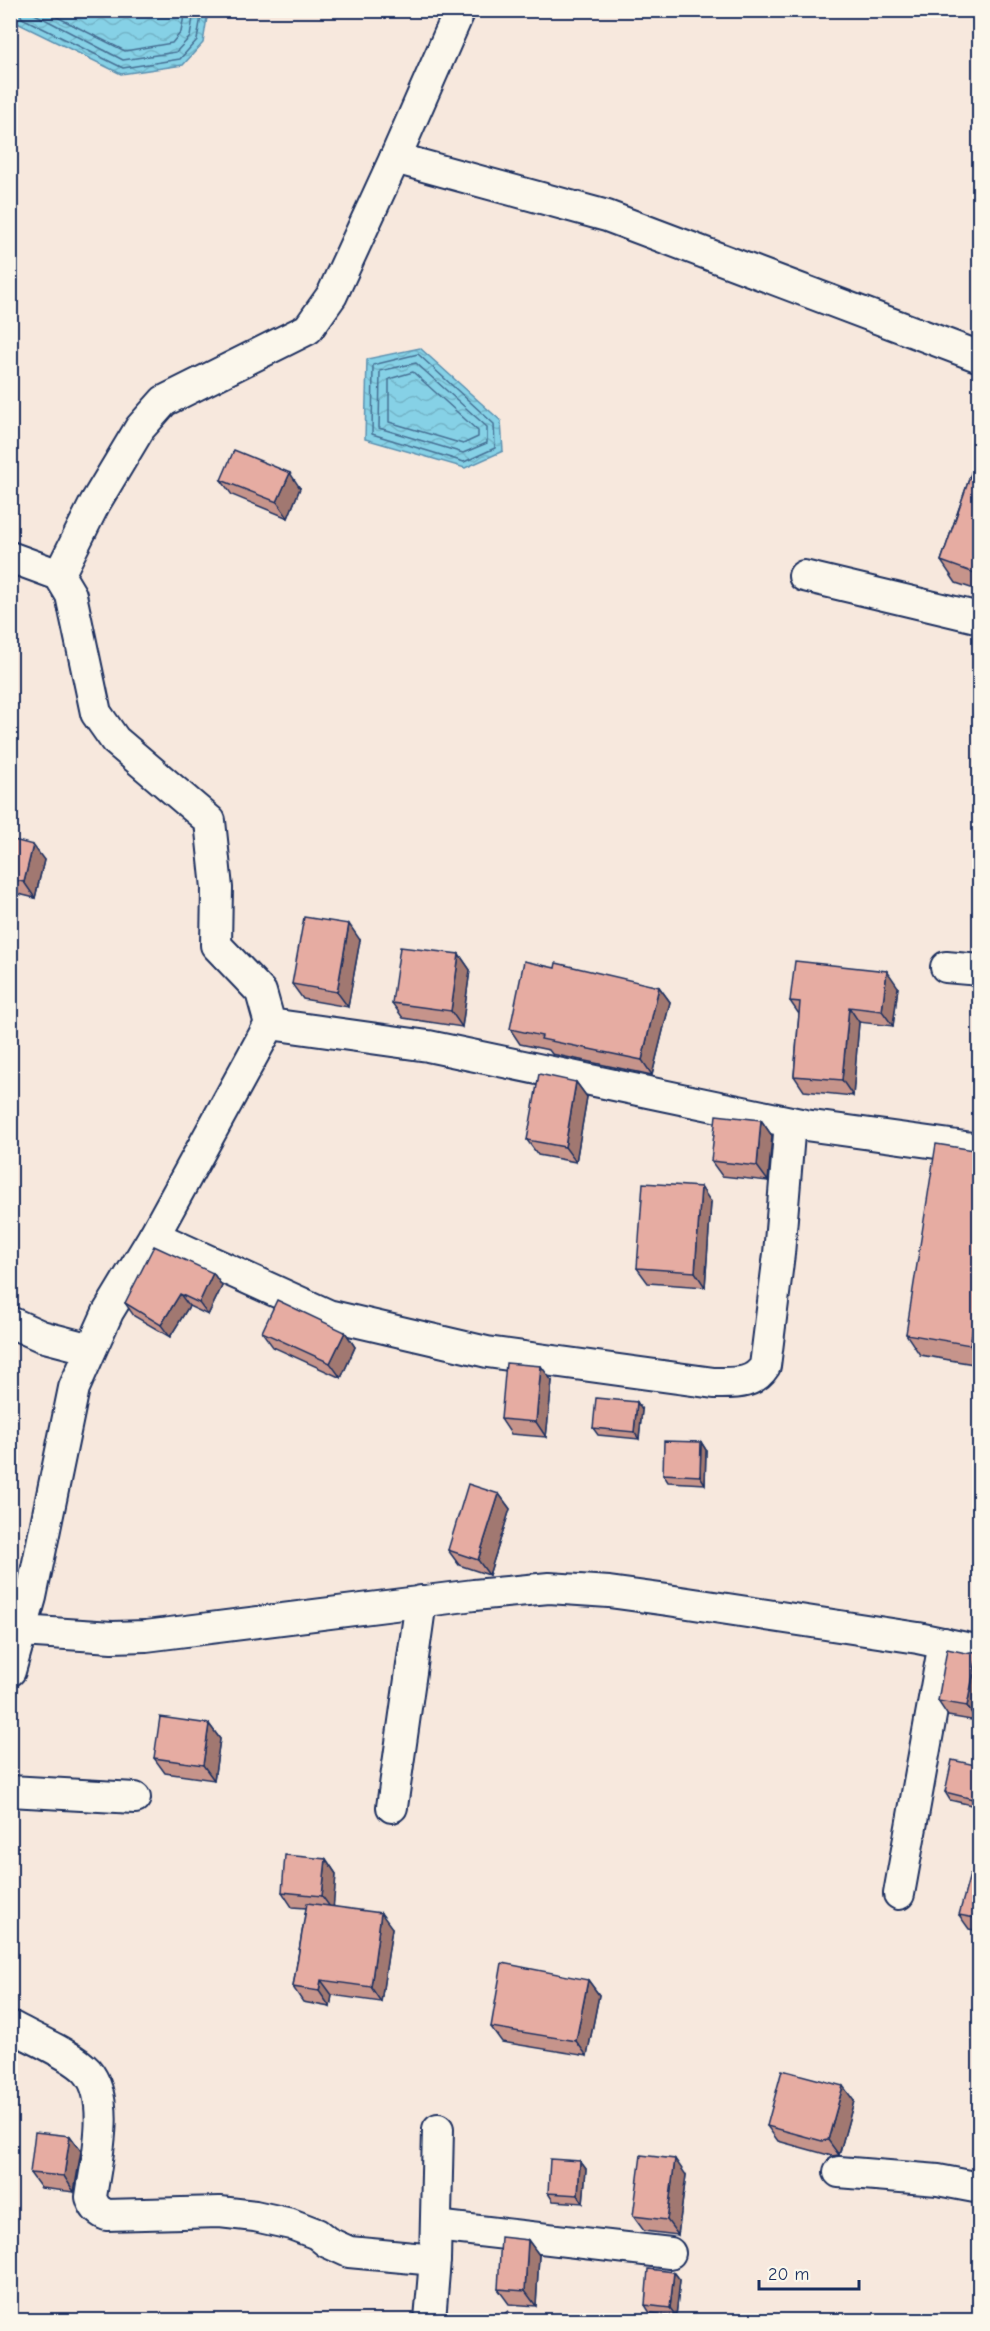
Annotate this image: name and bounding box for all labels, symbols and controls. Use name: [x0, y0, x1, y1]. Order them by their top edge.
scale bar: [759, 2253, 860, 2291]
text: 20 m: [768, 2264, 809, 2285]

